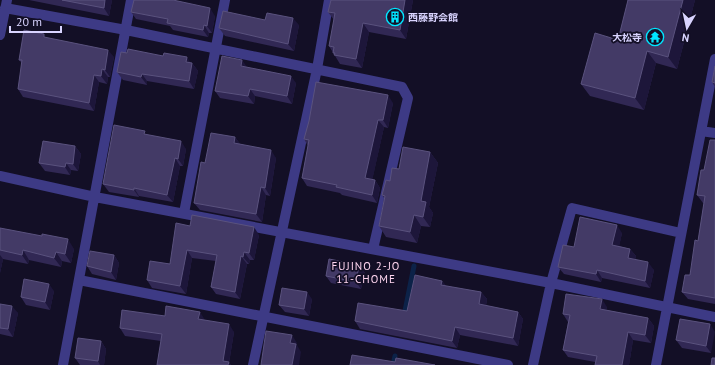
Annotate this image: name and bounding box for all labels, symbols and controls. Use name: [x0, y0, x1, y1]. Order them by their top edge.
building icon: 西藤野会館: [385, 7, 405, 27]
scale bar: [10, 8, 61, 34]
north arrow: [667, 8, 707, 48]
place label: 西藤野会館: [408, 11, 458, 24]
text: 20 m: [16, 14, 42, 29]
temple icon: 大松寺: [645, 27, 665, 47]
text: N: [681, 30, 690, 45]
place label: 大松寺: [612, 31, 642, 44]
district label: FUJINO 2-JO 11-CHOME: [332, 259, 400, 286]

